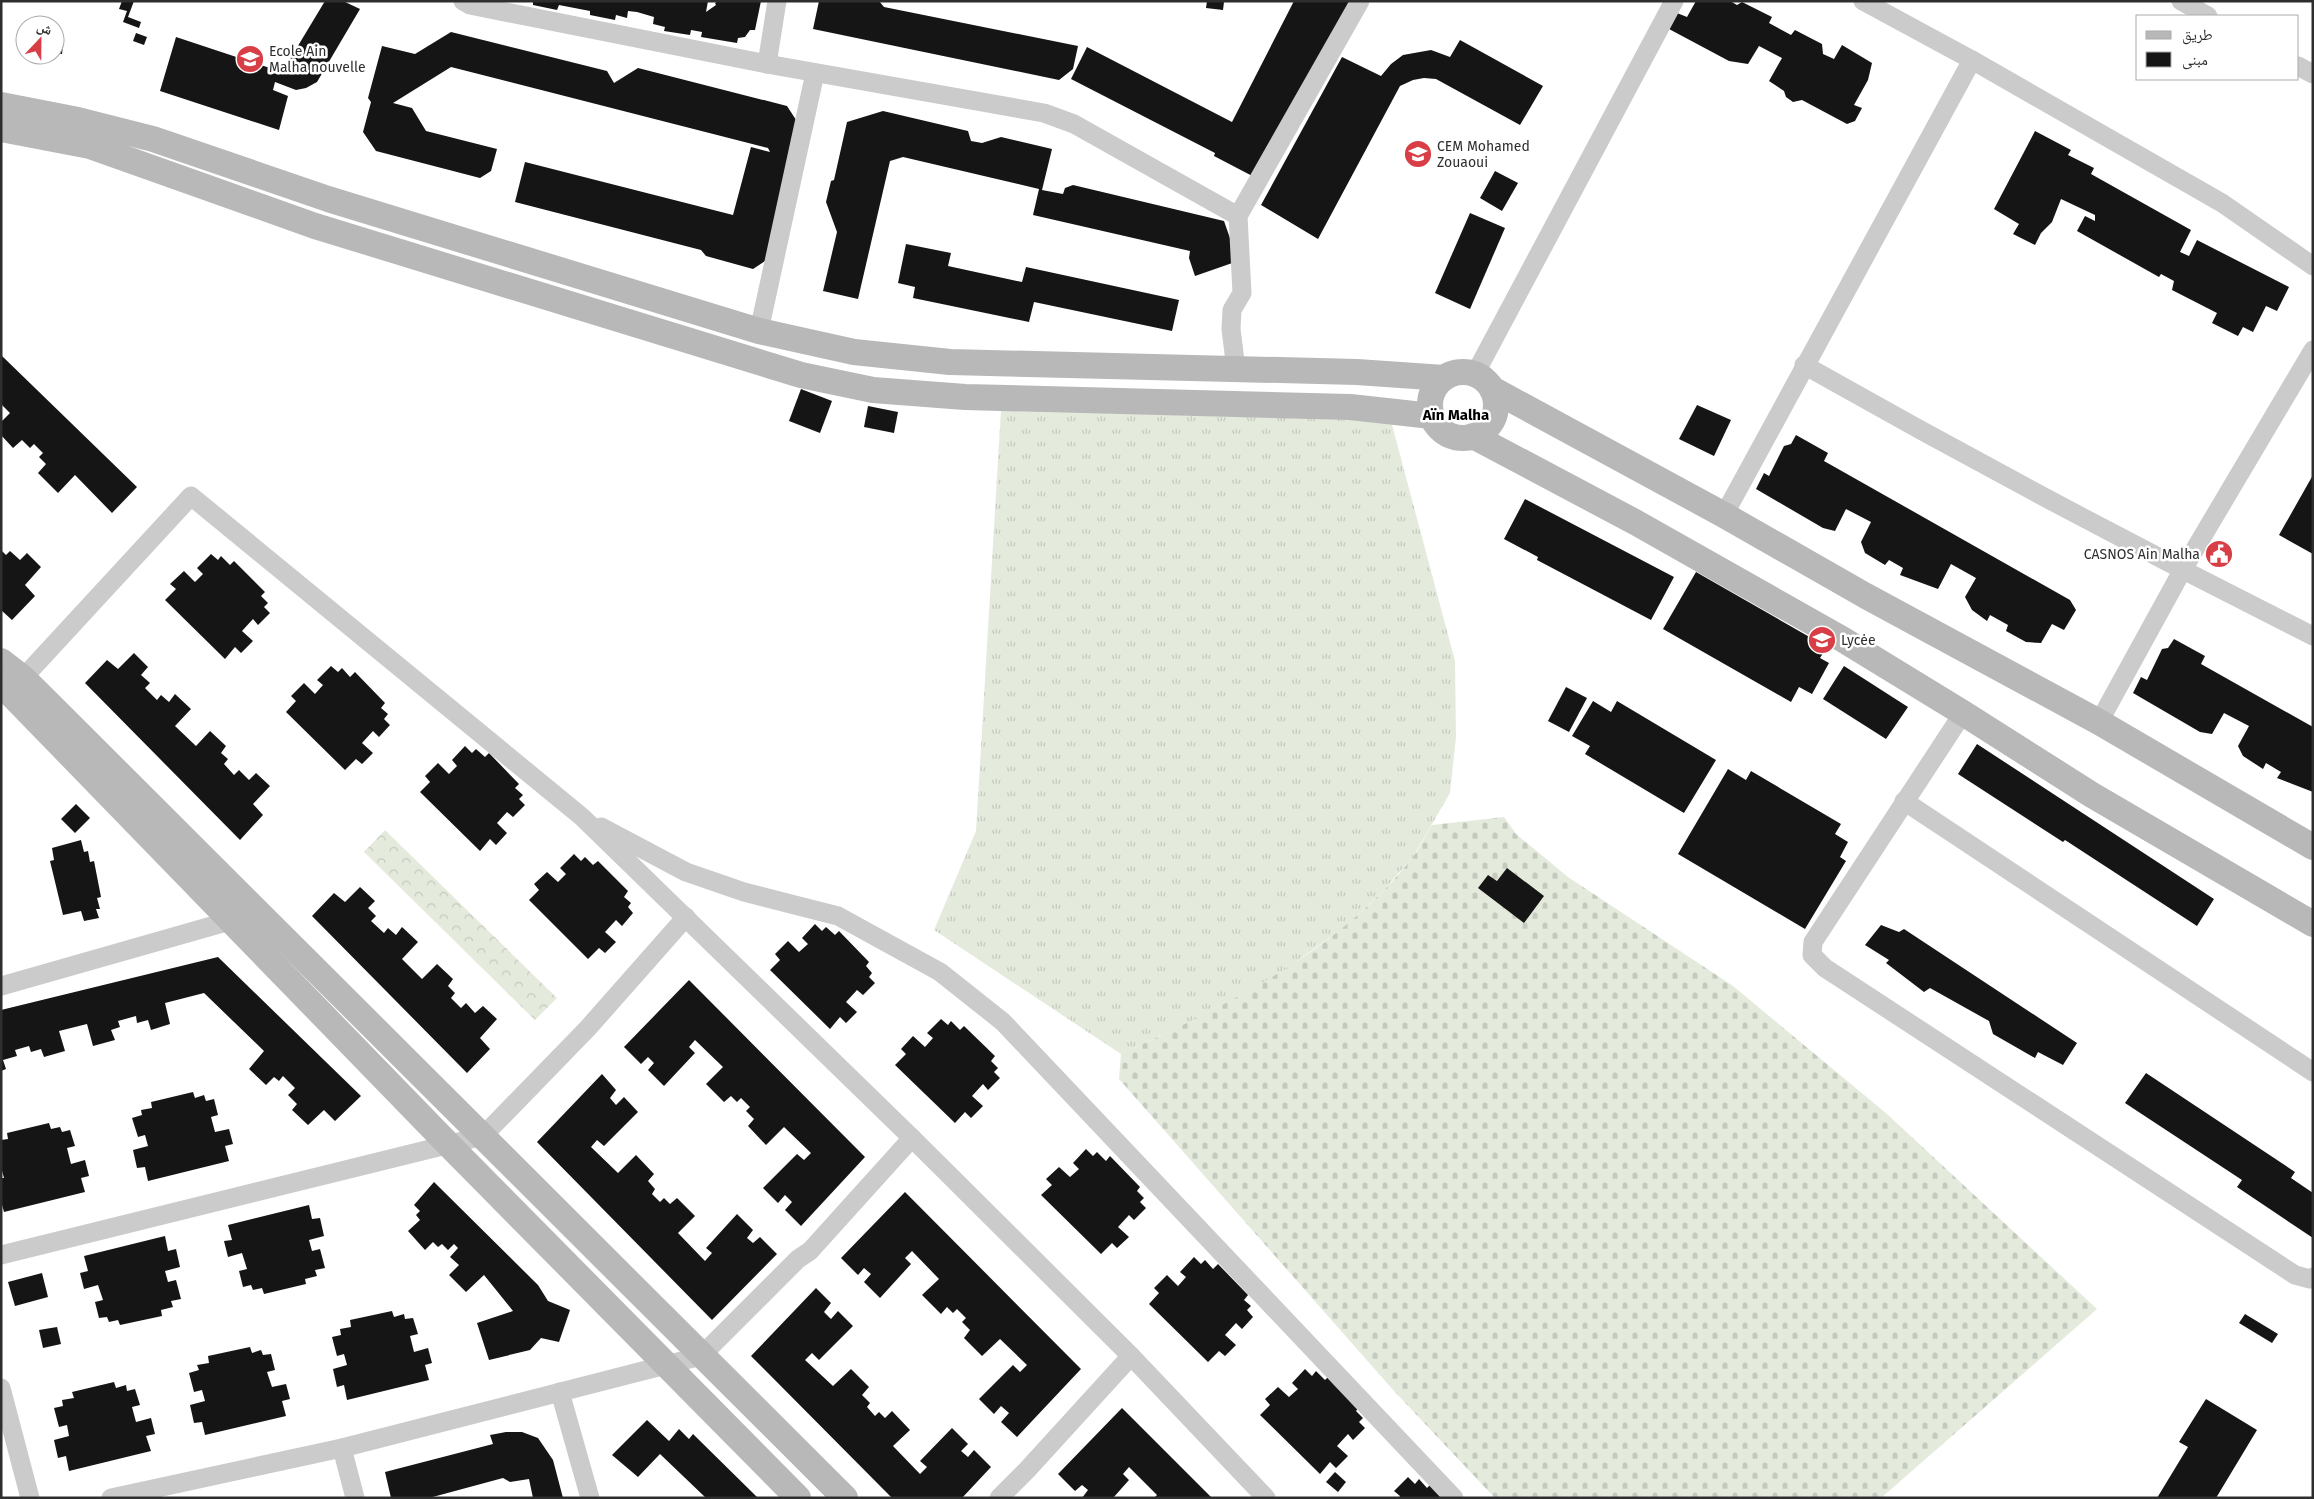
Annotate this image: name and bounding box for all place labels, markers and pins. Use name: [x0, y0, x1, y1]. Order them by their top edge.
place label: Ecole Ain Malha nouvelle: [269, 43, 366, 76]
school or university icon: Ecole Ain Malha nouvelle: [235, 44, 265, 74]
place label: CEM Mohamed Zouaoui: [1437, 138, 1530, 171]
school or university icon: CEM Mohamed Zouaoui: [1403, 139, 1433, 169]
public building icon: CASNOS Ain Malha: [2204, 539, 2234, 569]
place label: CASNOS Ain Malha: [2084, 546, 2200, 563]
school or university icon: Lycėe: [1807, 625, 1837, 655]
place label: Lycėe: [1841, 632, 1876, 649]

